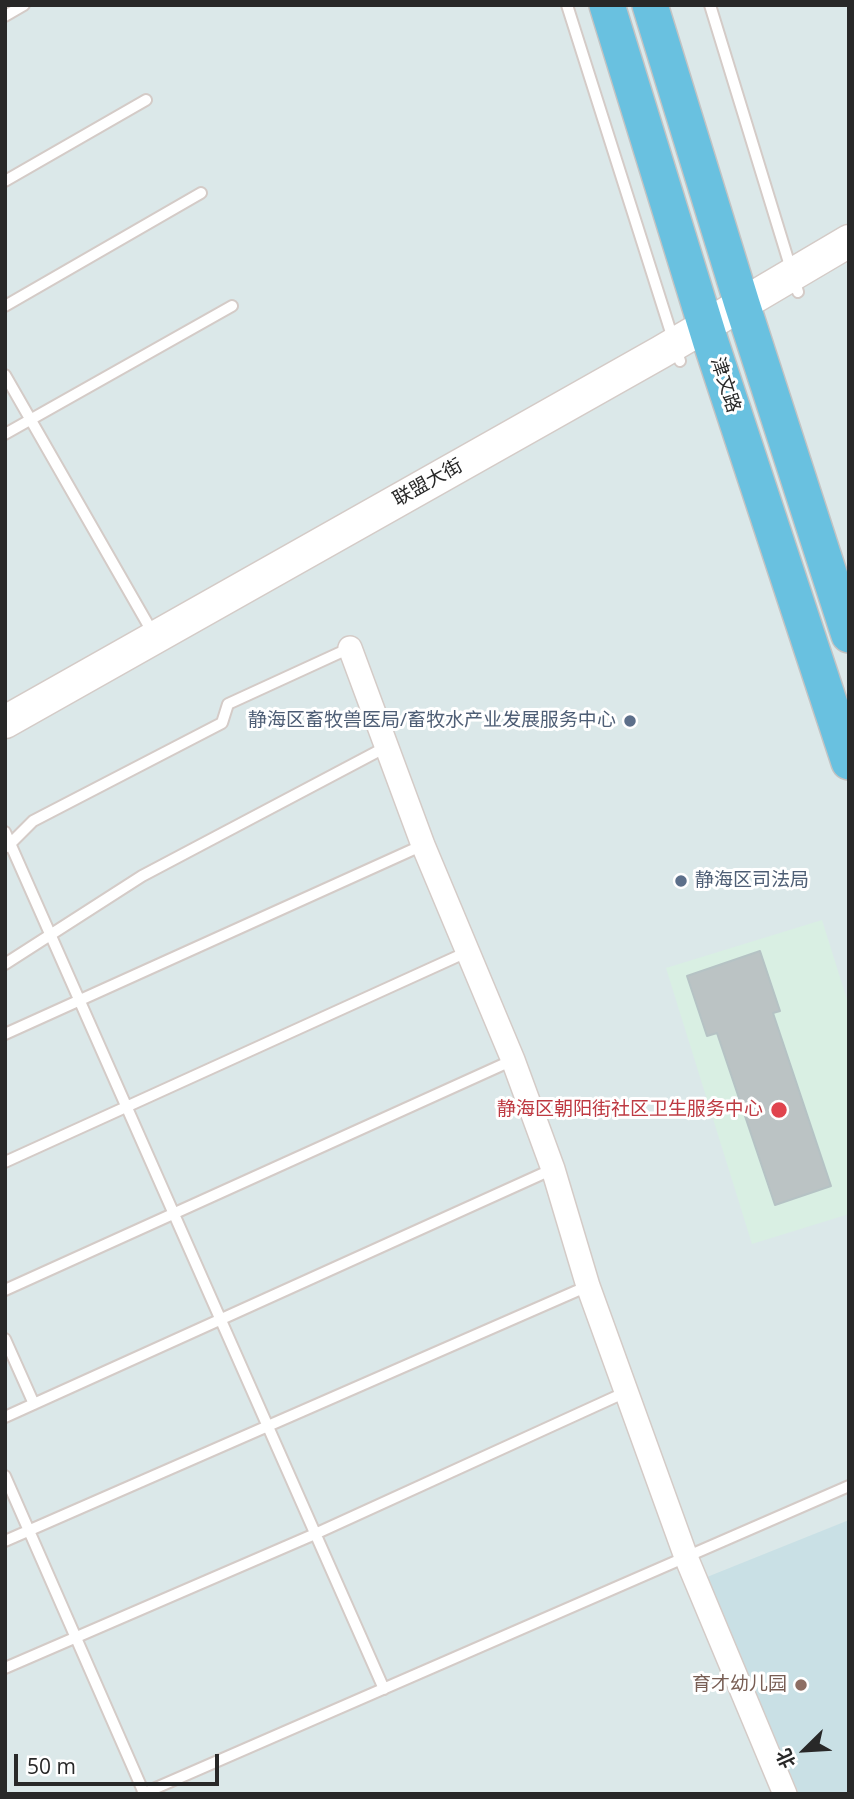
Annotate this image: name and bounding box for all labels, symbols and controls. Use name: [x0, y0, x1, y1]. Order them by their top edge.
street label: 津文路: [705, 354, 745, 416]
street label: 联盟大街: [389, 455, 467, 511]
place label: 静海区畜牧兽医局/畜牧水产业发展服务中心: [248, 710, 616, 732]
marker: 静海区畜牧兽医局/畜牧水产业发展服务中心: [622, 713, 638, 729]
place label: 静海区司法局: [695, 870, 809, 892]
marker: 静海区司法局: [673, 873, 689, 889]
place label: 静海区朝阳街社区卫生服务中心: [497, 1099, 763, 1121]
marker: 静海区朝阳街社区卫生服务中心: [769, 1100, 789, 1120]
place label: 育才幼儿园: [692, 1674, 787, 1696]
marker: 育才幼儿园: [793, 1677, 809, 1693]
north arrow: [770, 1715, 840, 1785]
scale bar: [18, 1740, 222, 1784]
text: 北: [770, 1745, 802, 1773]
text: 50 m: [27, 1752, 76, 1780]

